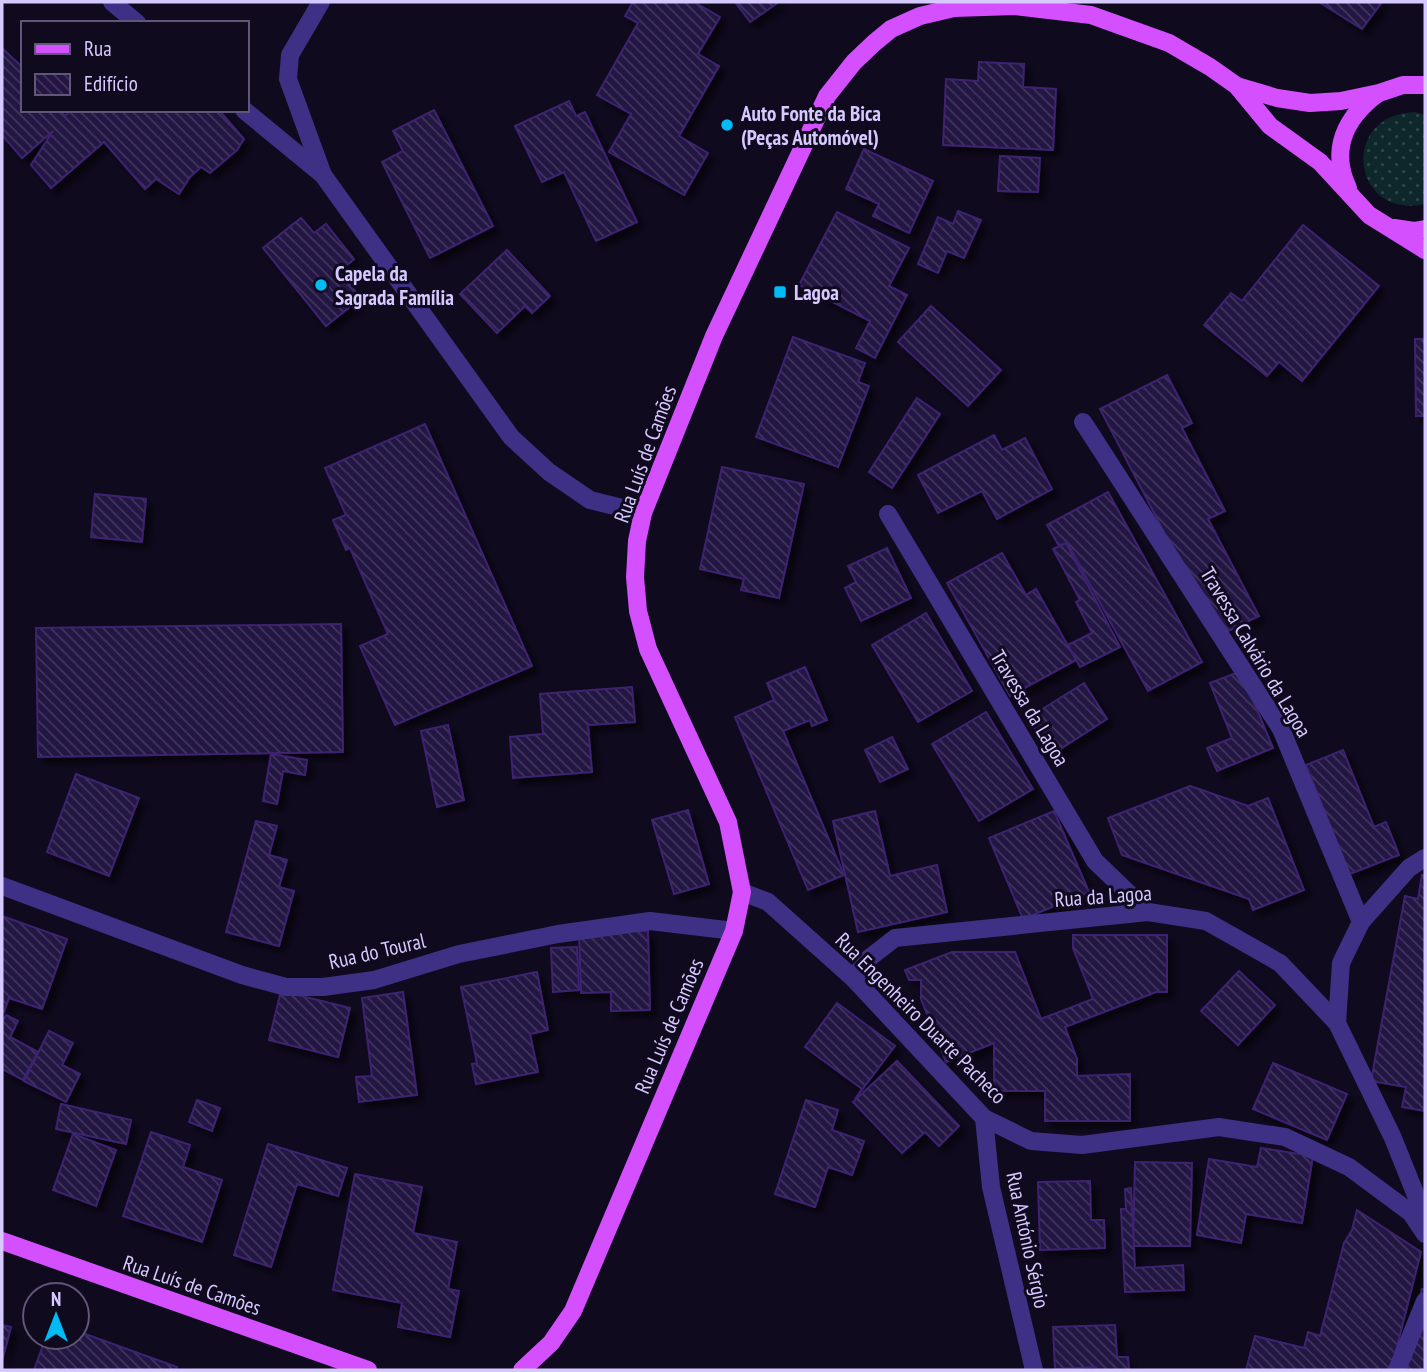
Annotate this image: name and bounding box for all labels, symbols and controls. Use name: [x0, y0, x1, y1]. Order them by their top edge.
legend: [21, 21, 248, 112]
text: Rua: [84, 35, 112, 62]
text: Edifício: [84, 70, 138, 97]
place label: Auto Fonte da Bica (Peças Automóvel): [740, 100, 881, 151]
marker: Auto Fonte da Bica (Peças Automóvel): [719, 117, 735, 133]
place label: Capela da Sagrada Família: [335, 260, 454, 311]
marker: Capela da Sagrada Família: [313, 277, 329, 293]
place label: Lagoa: [794, 279, 839, 306]
marker: Lagoa: [772, 284, 788, 300]
street label: Rua Luís de Camões: [608, 382, 682, 526]
street label: Travessa Calvário da Lagoa: [1194, 562, 1318, 742]
street label: Travessa da Lagoa: [985, 645, 1075, 771]
street label: Rua da Lagoa: [1053, 879, 1153, 913]
street label: Rua do Toural: [326, 927, 428, 975]
street label: Rua Engenheiro Duarte Pacheco: [830, 927, 1012, 1109]
street label: Rua Luís de Camões: [628, 954, 710, 1098]
street label: Rua António Sérgio: [1000, 1169, 1056, 1311]
street label: Rua Luís de Camões: [119, 1249, 265, 1321]
north arrow: [21, 1281, 91, 1351]
text: N: [51, 1287, 61, 1311]

